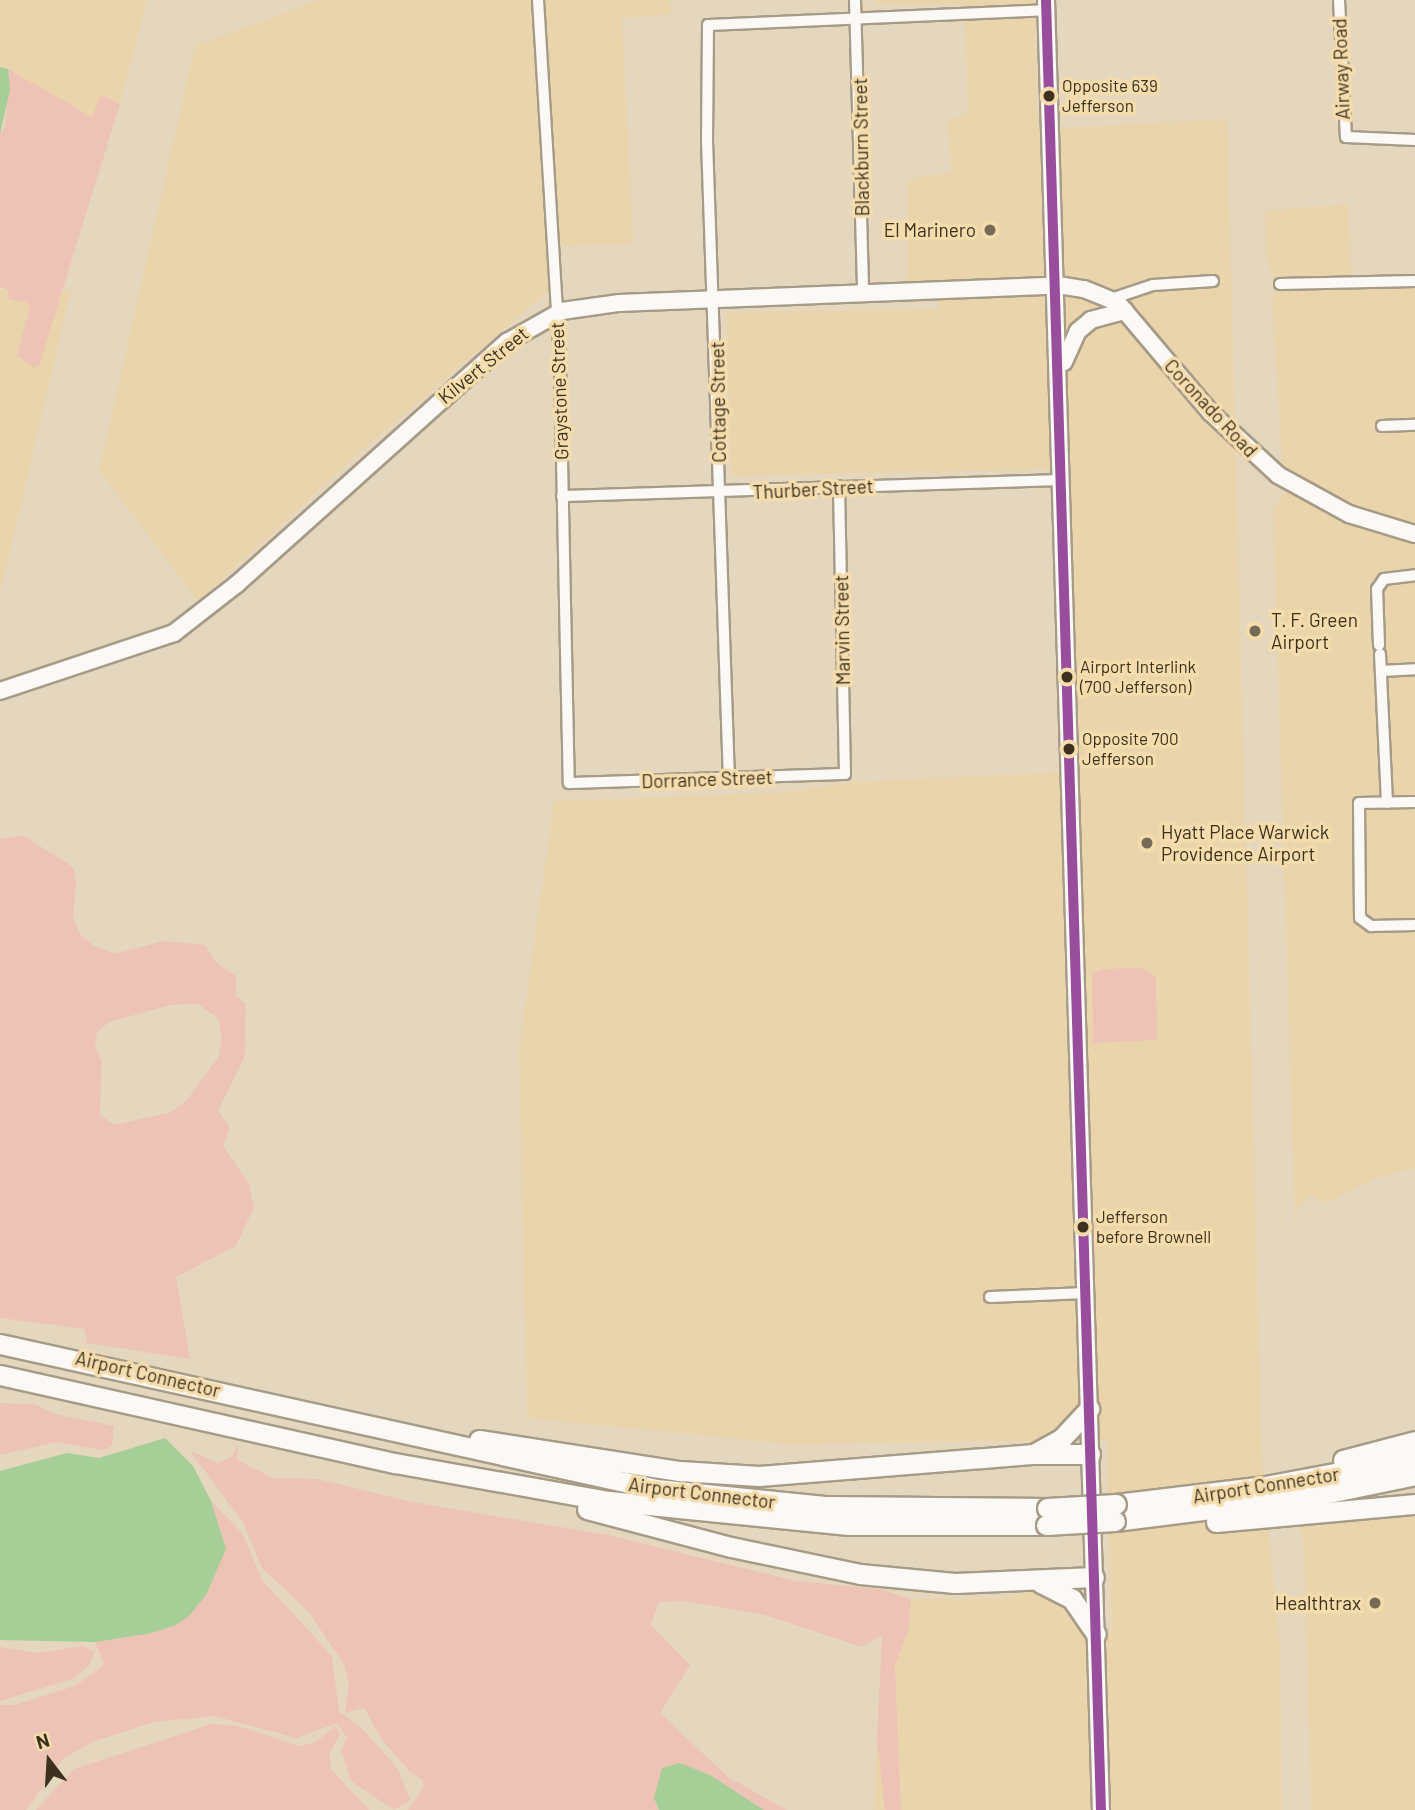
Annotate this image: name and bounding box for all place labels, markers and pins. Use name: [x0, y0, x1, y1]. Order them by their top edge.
place label: Opposite 639 Jefferson: [1062, 76, 1158, 116]
marker: Opposite 639 Jefferson: [1042, 89, 1056, 103]
place label: El Marinero: [884, 219, 976, 241]
marker: El Marinero: [982, 222, 998, 238]
place label: T. F. Green Airport: [1271, 609, 1358, 653]
marker: T. F. Green Airport: [1245, 621, 1265, 641]
place label: Airport Interlink (700 Jefferson): [1080, 657, 1196, 697]
marker: Airport Interlink (700 Jefferson): [1060, 670, 1074, 684]
place label: Opposite 700 Jefferson: [1082, 729, 1179, 769]
marker: Opposite 700 Jefferson: [1062, 742, 1076, 756]
place label: Hyatt Place Warwick Providence Airport: [1161, 821, 1329, 865]
marker: Hyatt Place Warwick Providence Airport: [1139, 835, 1155, 851]
place label: Jefferson before Brownell: [1096, 1207, 1211, 1247]
marker: Jefferson before Brownell: [1076, 1220, 1090, 1234]
place label: Healthtrax: [1275, 1592, 1361, 1614]
marker: Healthtrax: [1367, 1595, 1383, 1611]

